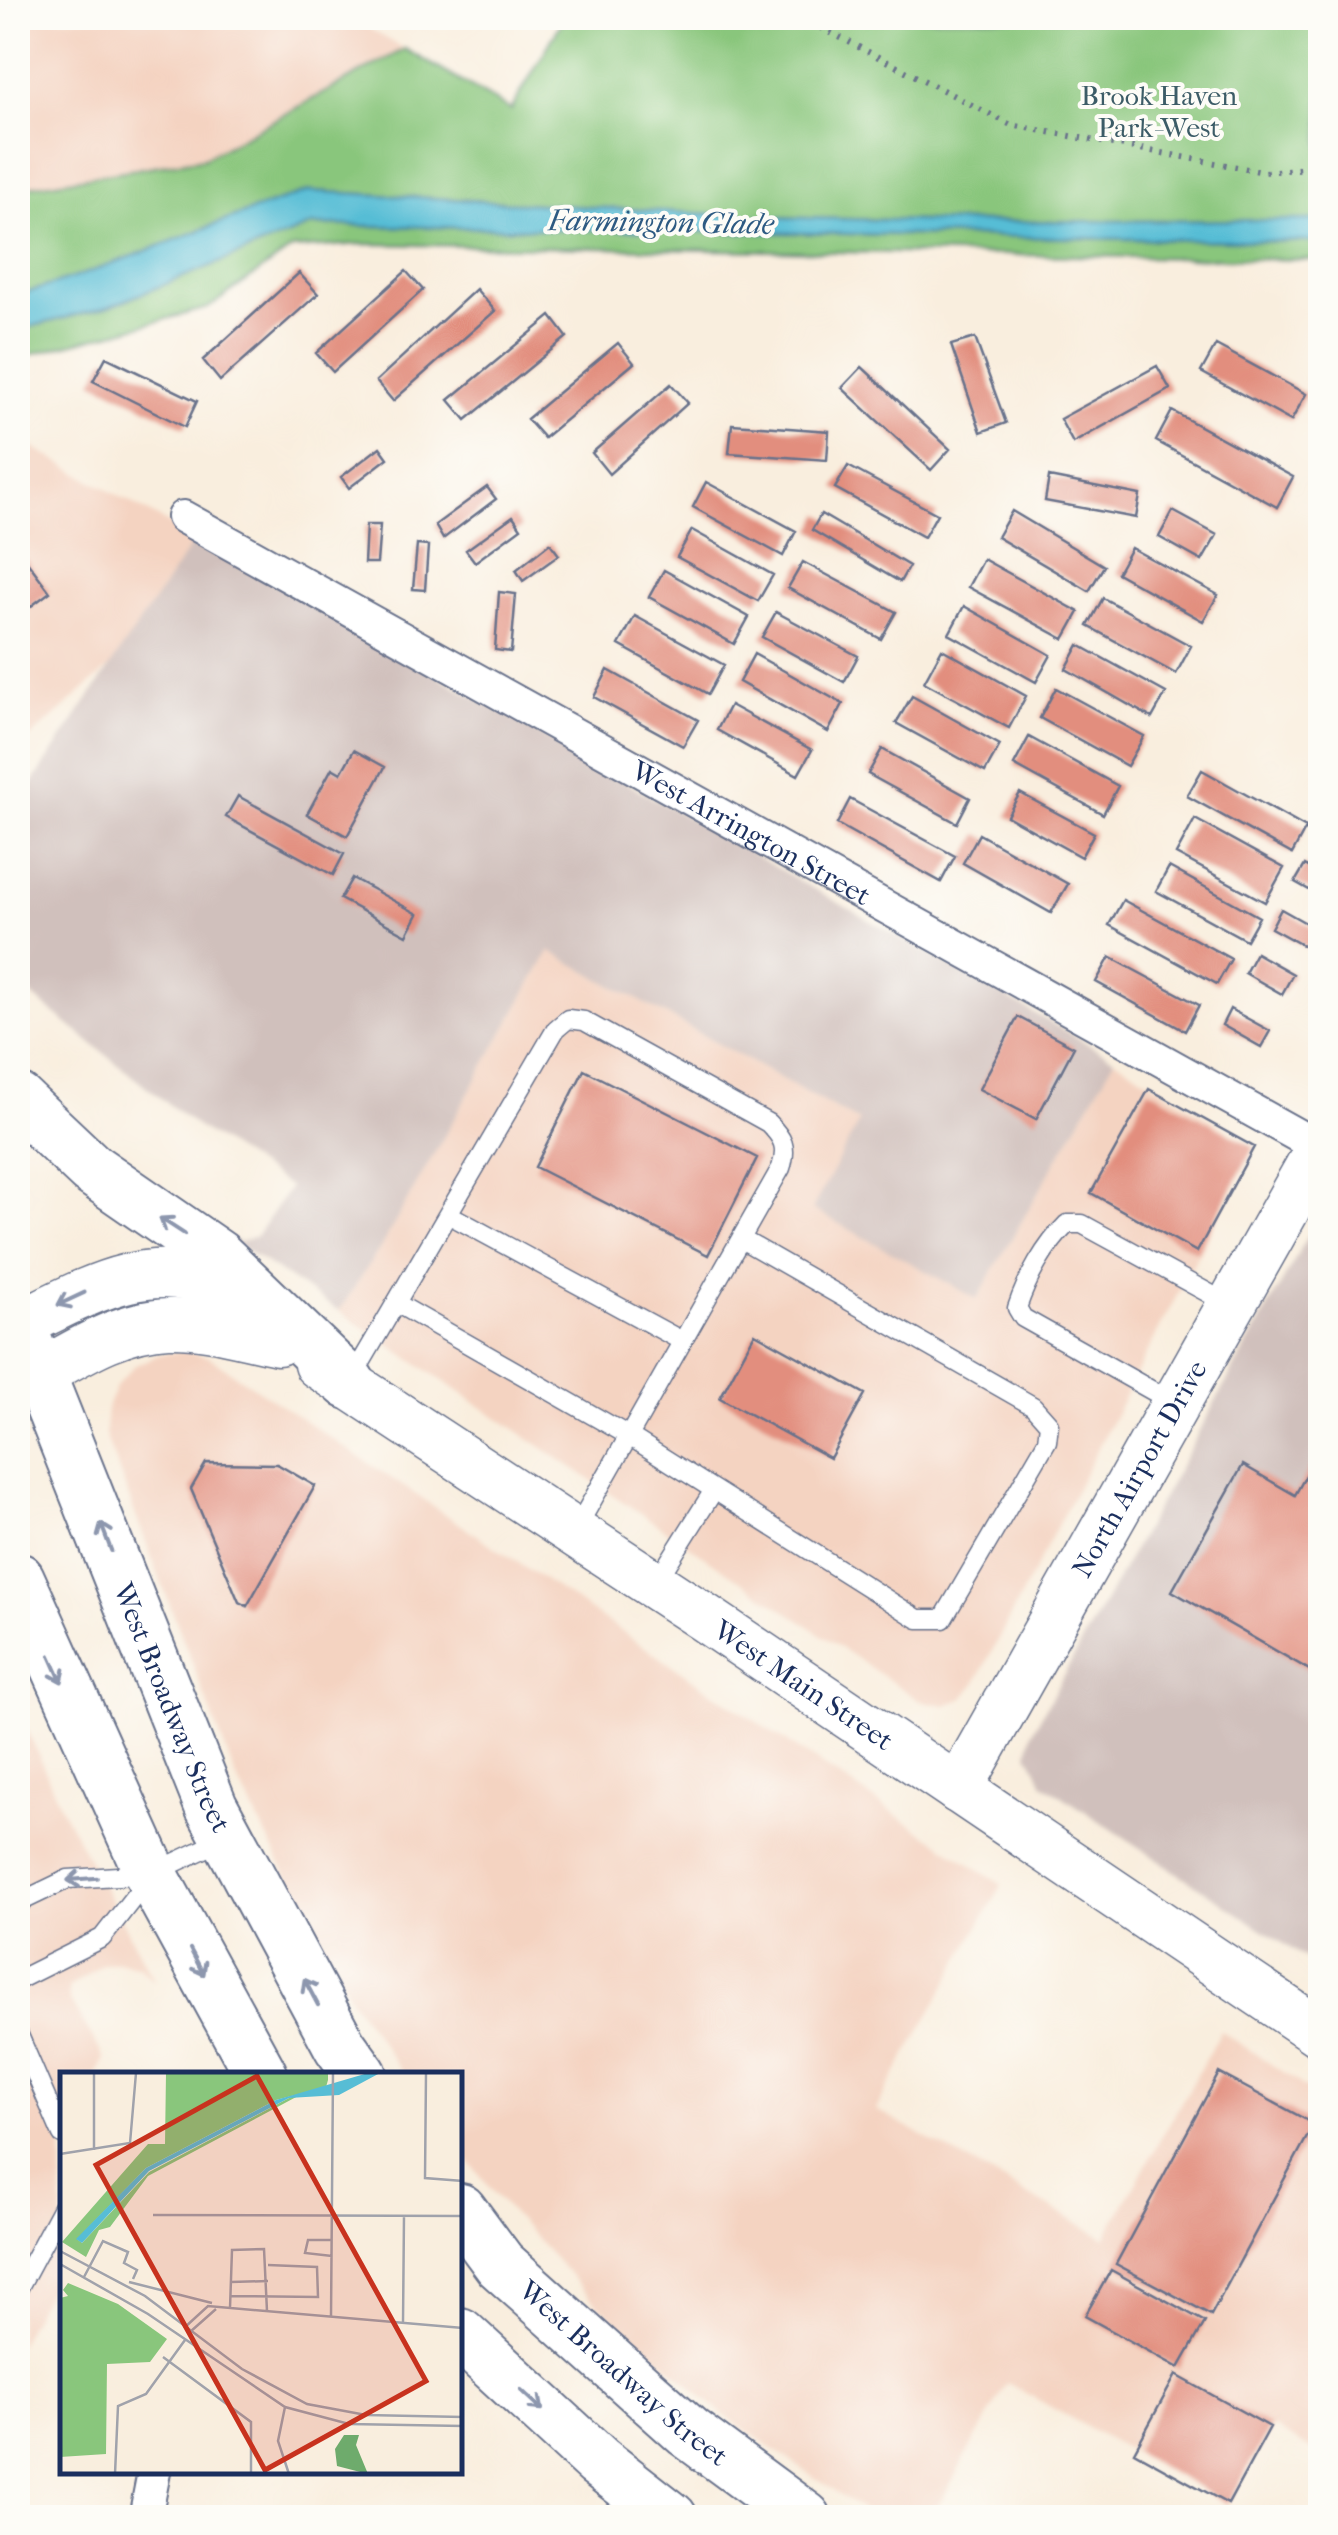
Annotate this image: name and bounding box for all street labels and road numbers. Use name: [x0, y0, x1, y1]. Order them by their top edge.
street label: West Arrington Street: [625, 753, 876, 912]
street label: North Airport Drive: [1065, 1355, 1214, 1583]
street label: West Broadway Street: [106, 1577, 238, 1838]
street label: West Main Street: [707, 1612, 899, 1757]
street label: West Broadway Street: [512, 2273, 734, 2473]

